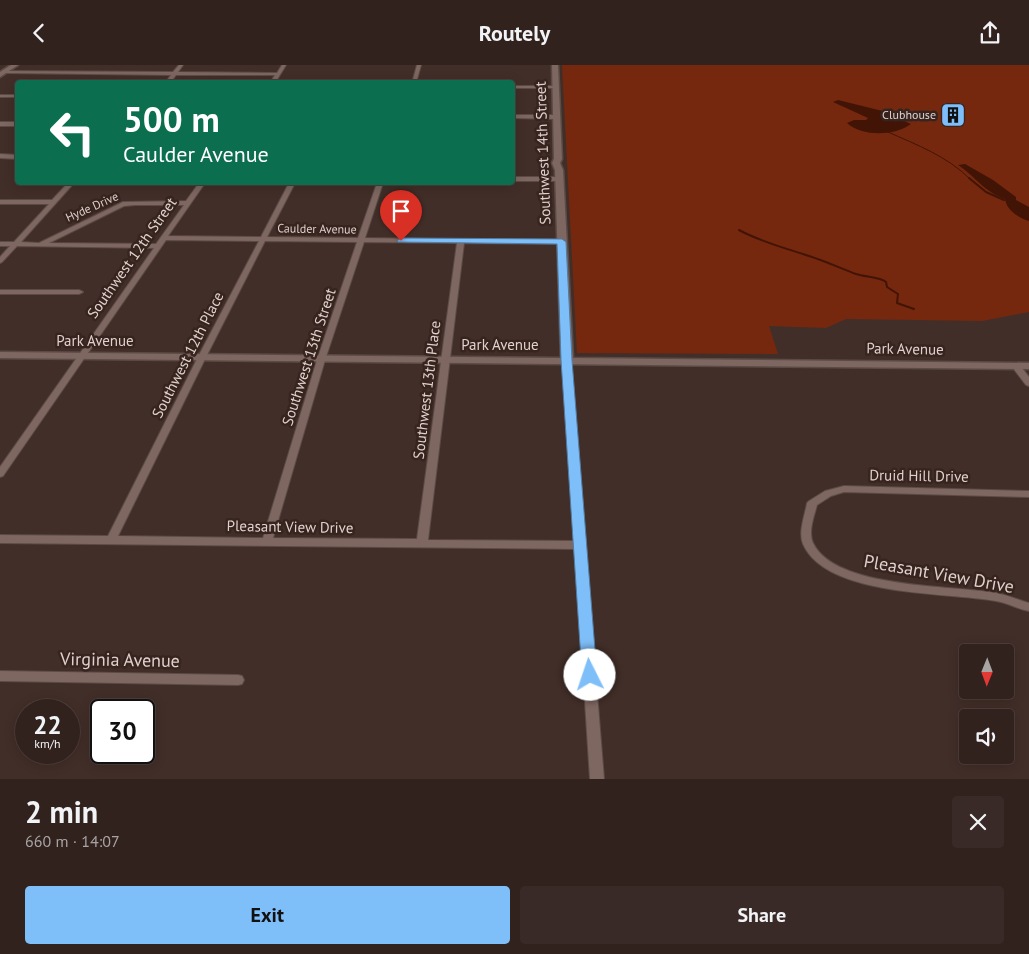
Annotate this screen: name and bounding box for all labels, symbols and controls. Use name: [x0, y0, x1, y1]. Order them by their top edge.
icon: back: [25, 19, 53, 47]
text: Routely: [479, 19, 550, 47]
icon: share: [976, 19, 1004, 47]
street label: Southwest 14th Street: [531, 81, 554, 225]
text: 500 m: [123, 96, 220, 142]
icon: left: [40, 100, 105, 165]
building icon: Clubhouse: [940, 102, 966, 128]
place label: Clubhouse: [882, 107, 936, 122]
text: Caulder Avenue: [123, 140, 269, 168]
street label: Hyde Drive: [63, 188, 121, 225]
pin: [380, 190, 422, 241]
street label: Southwest 12th Street: [83, 194, 180, 322]
icon: arrive: [387, 197, 415, 225]
street label: Caulder Avenue: [277, 220, 357, 237]
street label: Southwest 13th Street: [277, 286, 340, 428]
street label: Southwest 12th Place: [148, 288, 228, 421]
street label: Southwest 13th Place: [409, 320, 444, 460]
street label: Park Avenue: [56, 331, 134, 350]
street label: Park Avenue: [461, 335, 539, 354]
street label: Park Avenue: [866, 338, 944, 359]
street label: Druid Hill Drive: [869, 465, 969, 486]
street label: Pleasant View Drive: [226, 516, 354, 537]
street label: Pleasant View Drive: [862, 549, 1016, 598]
north arrow: [959, 644, 1014, 699]
map controls: [959, 644, 1014, 764]
street label: Virginia Avenue: [59, 647, 180, 672]
position arrow: [563, 648, 615, 700]
speed limit sign: 30: [90, 699, 155, 764]
text: 22: [33, 709, 62, 741]
button: sound: [959, 709, 1014, 764]
text: km/h: [34, 736, 61, 751]
text: 2 min: [25, 792, 98, 831]
button: close: [952, 796, 1004, 848]
text: 660 m · 14:07: [25, 831, 120, 851]
button: Exit: [25, 886, 510, 944]
button: Share: [520, 886, 1004, 944]

